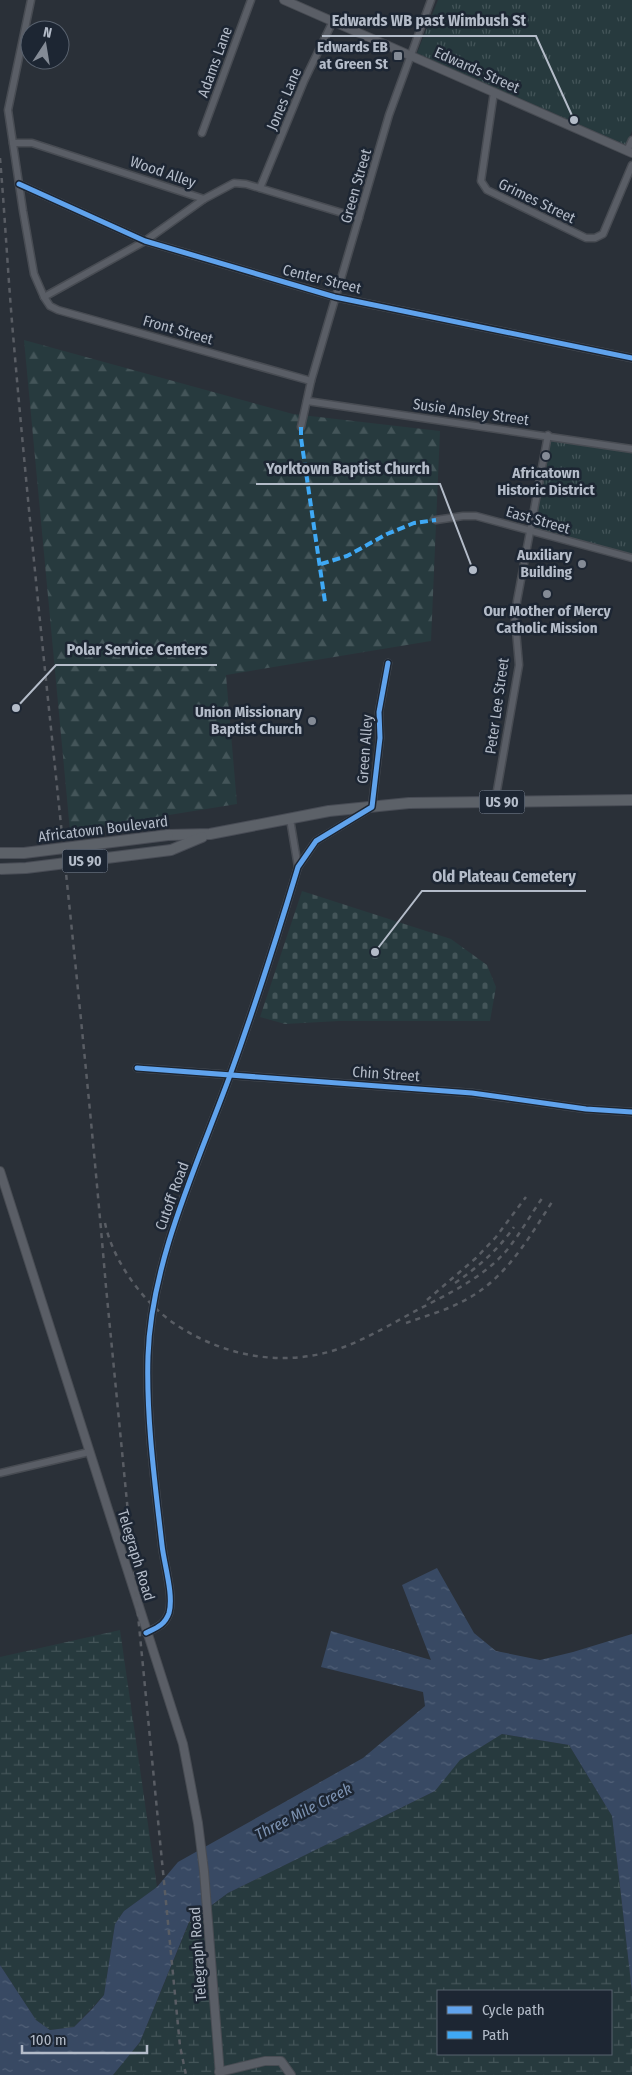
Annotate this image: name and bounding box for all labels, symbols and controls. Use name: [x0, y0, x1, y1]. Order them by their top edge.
callout: Edwards WB past Wimbush St: [322, 5, 536, 36]
text: Edwards WB past Wimbush St: [332, 11, 527, 30]
north arrow: [20, 20, 70, 70]
text: N: [42, 24, 53, 42]
street label: Adams Lane: [194, 24, 236, 100]
place label: Edwards EB at Green St: [317, 38, 389, 73]
street label: Edwards Street: [432, 43, 523, 97]
marker: Edwards EB at Green St: [392, 50, 404, 62]
street label: Jones Lane: [263, 65, 305, 133]
street label: Green Street: [337, 147, 375, 225]
street label: Wood Alley: [128, 152, 198, 192]
street label: Grimes Street: [496, 175, 578, 227]
street label: Center Street: [281, 261, 363, 297]
street label: Front Street: [141, 311, 215, 349]
street label: Susie Ansley Street: [412, 395, 530, 429]
marker: Africatown Historic District: [540, 450, 552, 462]
callout: Yorktown Baptist Church: [256, 453, 440, 484]
text: Yorktown Baptist Church: [265, 459, 430, 478]
place label: Africatown Historic District: [497, 464, 595, 499]
street label: East Street: [504, 502, 572, 538]
place label: Auxiliary Building: [516, 546, 573, 581]
marker: Auxiliary Building: [576, 558, 588, 570]
marker: Our Mother of Mercy Catholic Mission: [541, 588, 553, 600]
place label: Our Mother of Mercy Catholic Mission: [483, 602, 611, 637]
callout: Polar Service Centers: [56, 634, 217, 665]
text: Polar Service Centers: [67, 640, 207, 659]
street label: Peter Lee Street: [481, 657, 513, 755]
place label: Union Missionary Baptist Church: [195, 703, 303, 738]
street label: Green Alley: [354, 713, 376, 784]
marker: Union Missionary Baptist Church: [306, 715, 318, 727]
road number: US 90: [480, 790, 524, 814]
street label: Africatown Boulevard: [37, 812, 169, 846]
road number: US 90: [62, 849, 108, 872]
callout: Old Plateau Cemetery: [422, 860, 586, 891]
text: Old Plateau Cemetery: [432, 867, 576, 886]
street label: Chin Street: [352, 1063, 420, 1085]
street label: Cutoff Road: [151, 1159, 193, 1233]
street label: Telegraph Road: [114, 1507, 158, 1603]
water label: Three Mile Creek: [252, 1779, 355, 1844]
street label: Telegraph Road: [186, 1906, 210, 2002]
legend: [437, 1990, 612, 2055]
text: Cycle path: [482, 2001, 545, 2019]
scale bar: [22, 2022, 148, 2054]
text: Path: [482, 2026, 509, 2044]
text: 100 m: [30, 2031, 67, 2049]

